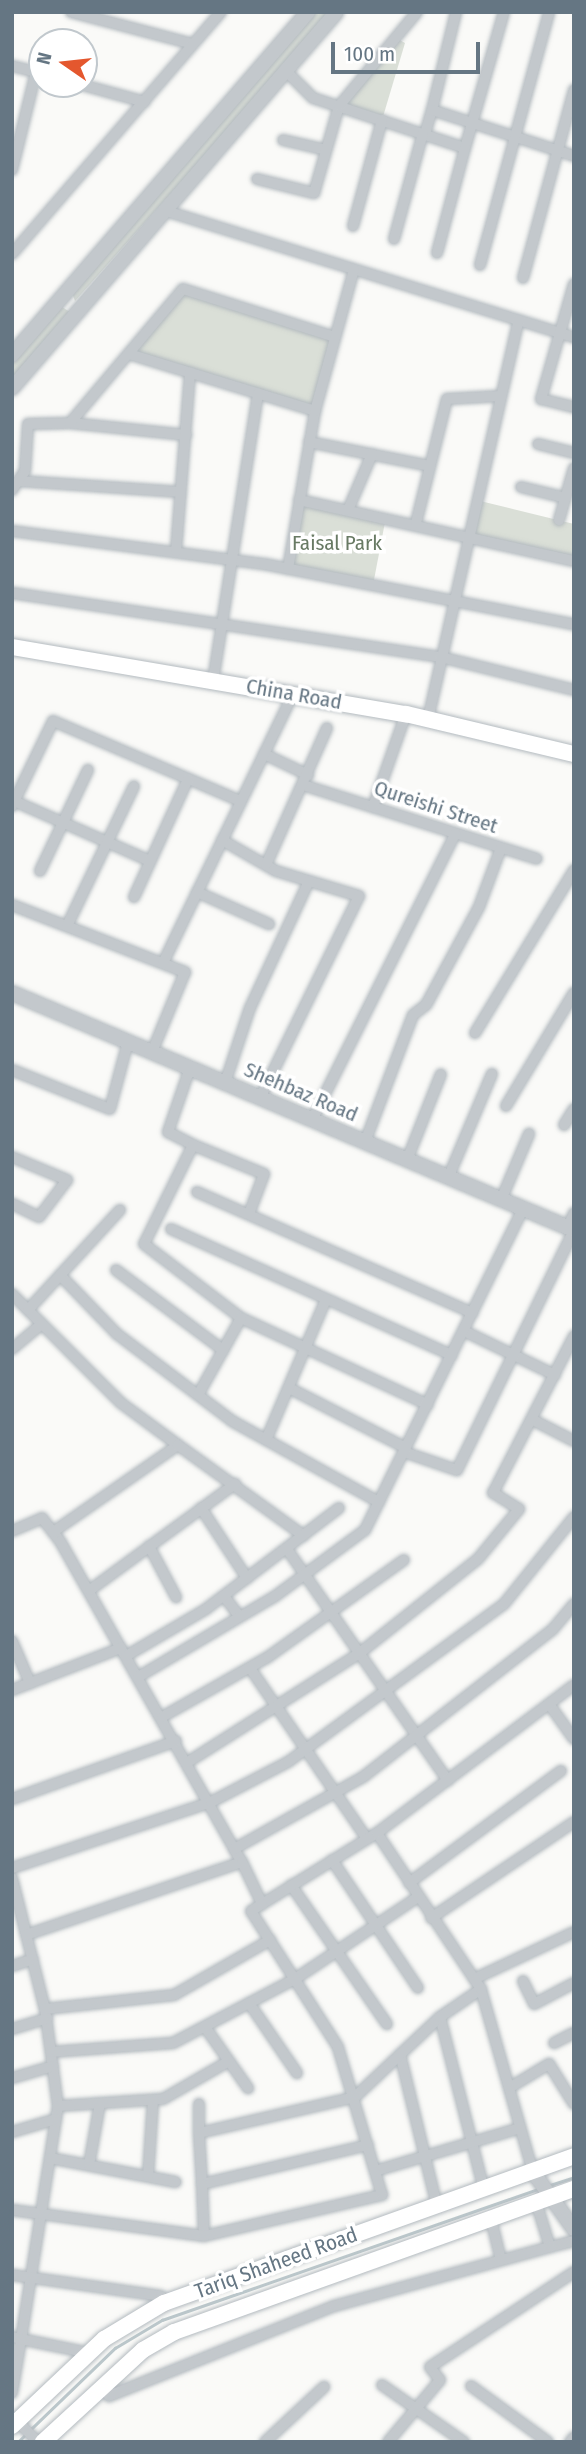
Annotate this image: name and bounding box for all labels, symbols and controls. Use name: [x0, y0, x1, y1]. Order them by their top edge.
north arrow: [28, 28, 98, 98]
scale bar: [334, 28, 483, 72]
text: 100 m: [344, 41, 395, 67]
text: N: [32, 50, 57, 67]
park label: Faisal Park: [292, 530, 382, 556]
street label: China Road: [244, 673, 344, 715]
street label: Qureishi Street: [371, 775, 501, 839]
street label: Shehbaz Road: [240, 1057, 362, 1127]
street label: Tariq Shaheed Road: [191, 2222, 361, 2304]

